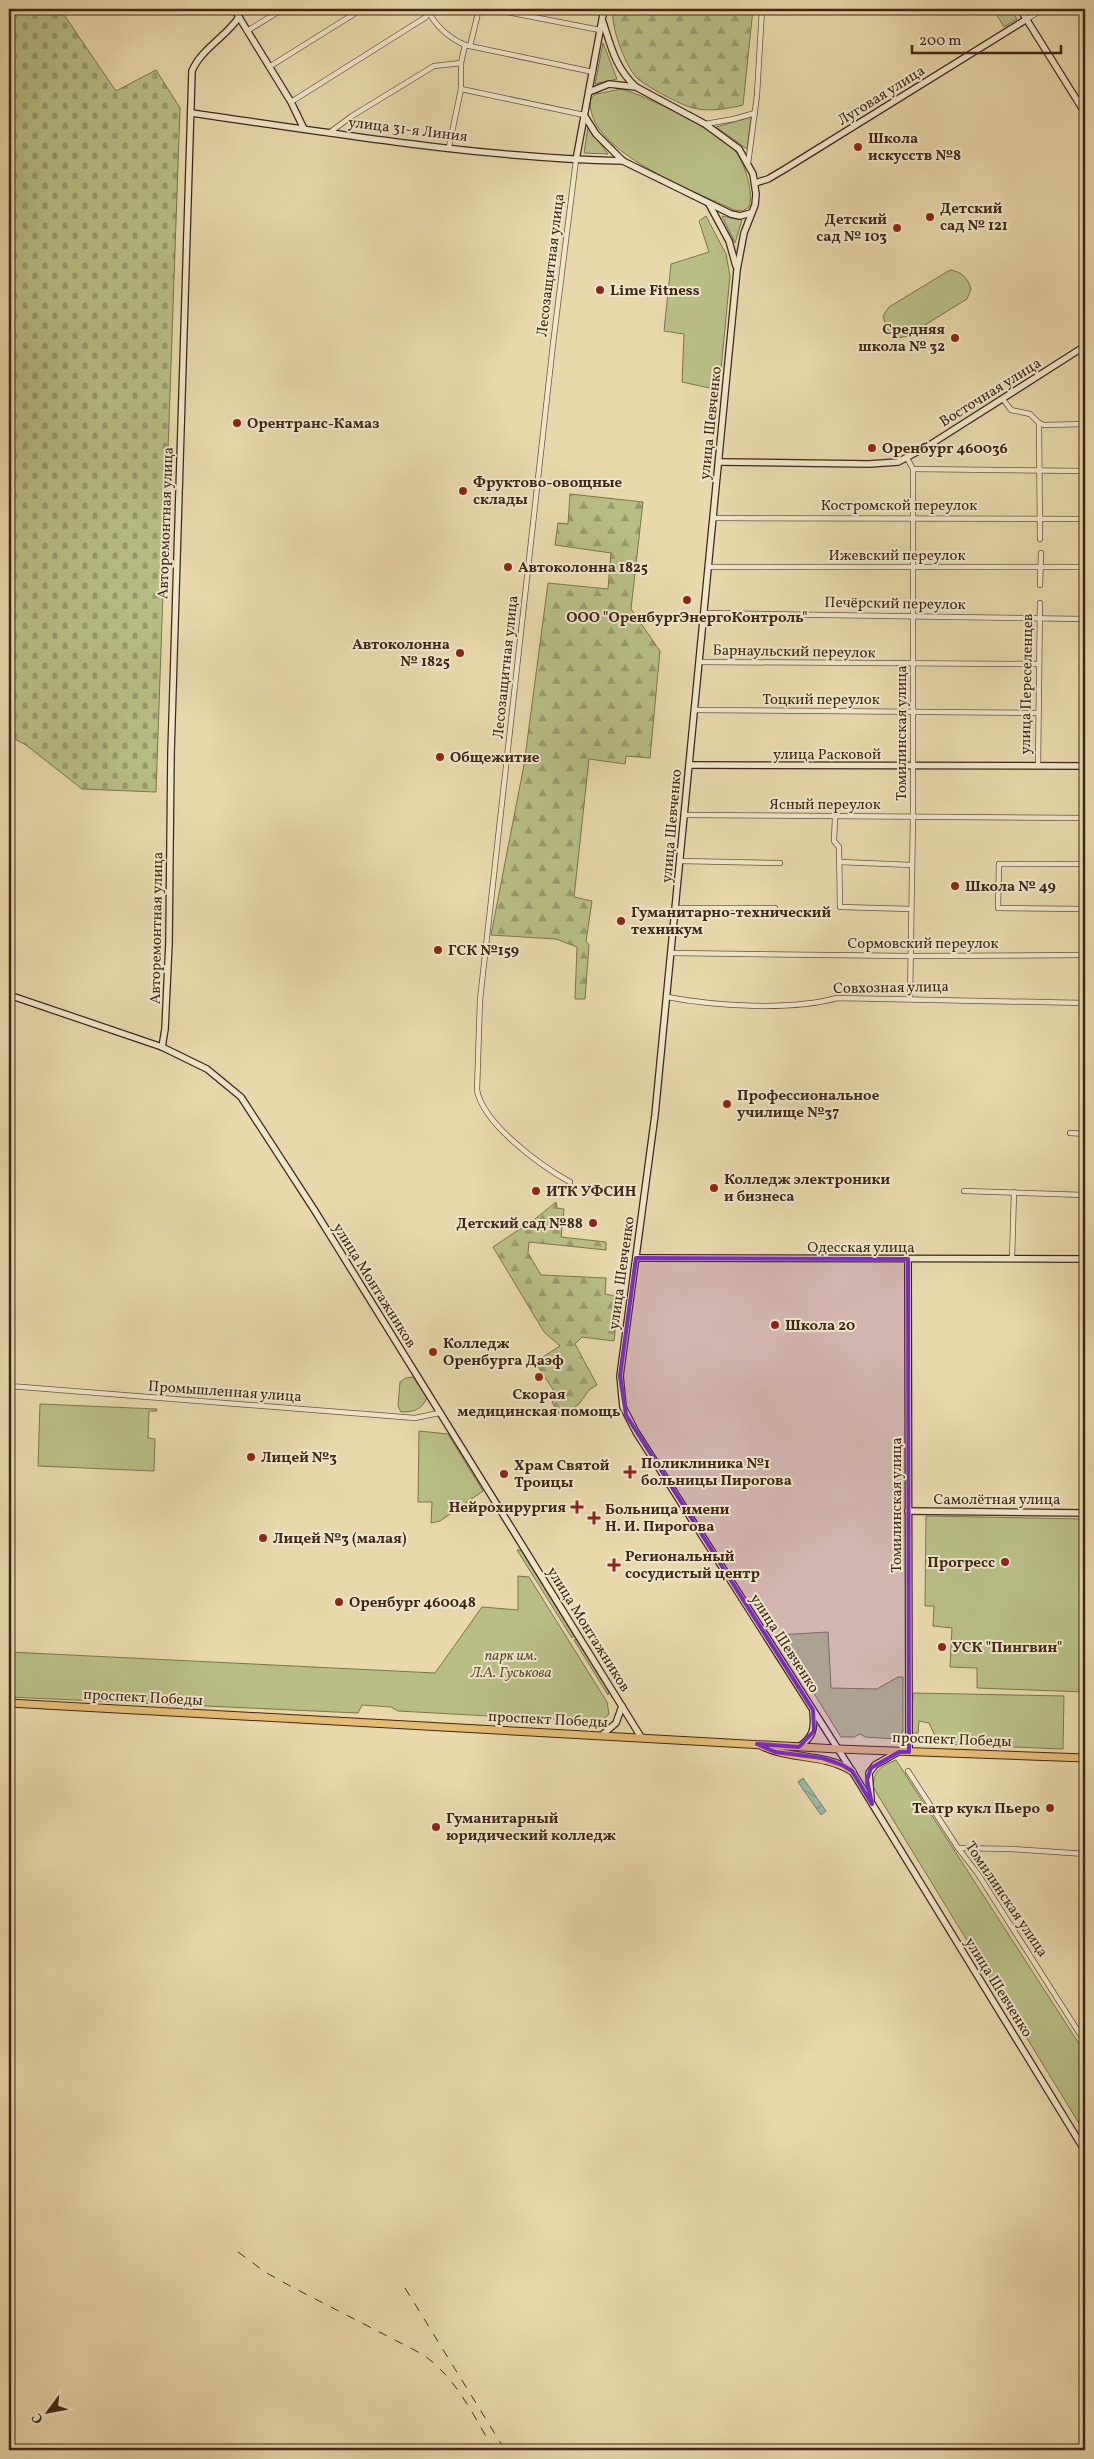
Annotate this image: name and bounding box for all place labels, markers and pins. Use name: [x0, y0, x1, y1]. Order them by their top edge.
place label: Школа искусств №8: [868, 129, 961, 167]
marker: Школа искусств №8: [852, 141, 864, 153]
place label: Детский сад № 121: [940, 199, 1008, 237]
place label: Детский сад № 103: [816, 210, 887, 248]
marker: Детский сад № 121: [924, 211, 936, 223]
marker: Детский сад № 103: [891, 222, 903, 234]
place label: Lime Fitness: [610, 281, 700, 302]
marker: Lime Fitness: [594, 284, 606, 296]
place label: Средняя школа № 32: [858, 320, 945, 358]
marker: Средняя школа № 32: [949, 332, 961, 344]
place label: Орентранс-Камаз: [247, 414, 380, 435]
marker: Орентранс-Камаз: [231, 417, 243, 429]
place label: Оренбург 460036: [882, 439, 1008, 460]
marker: Оренбург 460036: [866, 442, 878, 454]
place label: Фруктово-овощные склады: [473, 473, 622, 511]
marker: Фруктово-овощные склады: [457, 485, 469, 497]
place label: Автоколонна 1825: [518, 558, 648, 579]
marker: Автоколонна 1825: [502, 561, 514, 573]
marker: ООО "ОренбургЭнергоКонтроль": [681, 594, 693, 606]
place label: ООО "ОренбургЭнергоКонтроль": [566, 608, 808, 629]
place label: Автоколонна № 1825: [352, 635, 450, 673]
marker: Автоколонна № 1825: [454, 647, 466, 659]
place label: Общежитие: [450, 748, 540, 769]
marker: Общежитие: [434, 751, 446, 763]
place label: Школа № 49: [965, 877, 1056, 898]
marker: Школа № 49: [949, 880, 961, 892]
place label: Гуманитарно-технический техникум: [631, 903, 831, 941]
marker: Гуманитарно-технический техникум: [615, 915, 627, 927]
place label: ГСК №159: [448, 941, 519, 962]
marker: ГСК №159: [432, 944, 444, 956]
place label: Профессиональное училище №37: [737, 1086, 880, 1124]
marker: Профессиональное училище №37: [721, 1098, 733, 1110]
place label: Колледж электроники и бизнеса: [724, 1170, 891, 1208]
place label: ИТК УФСИН: [546, 1182, 637, 1203]
marker: Колледж электроники и бизнеса: [708, 1182, 720, 1194]
marker: ИТК УФСИН: [530, 1185, 542, 1197]
place label: Детский сад №88: [456, 1214, 583, 1235]
marker: Детский сад №88: [587, 1217, 599, 1229]
place label: Школа 20: [785, 1316, 855, 1337]
marker: Школа 20: [769, 1319, 781, 1331]
place label: Колледж Оренбурга Даэф: [443, 1334, 564, 1372]
marker: Колледж Оренбурга Даэф: [427, 1346, 439, 1358]
marker: Скорая медицинская помощь: [533, 1371, 545, 1383]
place label: Скорая медицинская помощь: [457, 1385, 621, 1423]
place label: Лицей №3: [261, 1448, 337, 1469]
marker: Лицей №3: [245, 1451, 257, 1463]
place label: Поликлиника №1 больницы Пирогова: [641, 1454, 792, 1492]
place label: Храм Святой Троицы: [514, 1456, 610, 1494]
marker: Поликлиника №1 больницы Пирогова: [623, 1465, 637, 1479]
marker: Храм Святой Троицы: [498, 1468, 510, 1480]
place label: Нейрохирургия: [449, 1498, 566, 1519]
marker: Нейрохирургия: [570, 1500, 584, 1514]
place label: Больница имени Н. И. Пирогова: [605, 1500, 730, 1538]
marker: Больница имени Н. И. Пирогова: [587, 1511, 601, 1525]
place label: Лицей №3 (малая): [273, 1529, 407, 1550]
marker: Лицей №3 (малая): [257, 1532, 269, 1544]
place label: Региональный сосудистый центр: [625, 1547, 760, 1585]
place label: Прогресс: [927, 1553, 995, 1574]
marker: Прогресс: [999, 1556, 1011, 1568]
marker: Региональный сосудистый центр: [607, 1558, 621, 1572]
place label: Оренбург 460048: [349, 1593, 476, 1614]
marker: Оренбург 460048: [333, 1596, 345, 1608]
place label: УСК "Пингвин": [952, 1638, 1062, 1659]
marker: УСК "Пингвин": [936, 1641, 948, 1653]
place label: Театр кукл Пьеро: [912, 1799, 1040, 1820]
marker: Театр кукл Пьеро: [1044, 1802, 1056, 1814]
place label: Гуманитарный юридический колледж: [446, 1809, 616, 1847]
marker: Гуманитарный юридический колледж: [430, 1821, 442, 1833]

